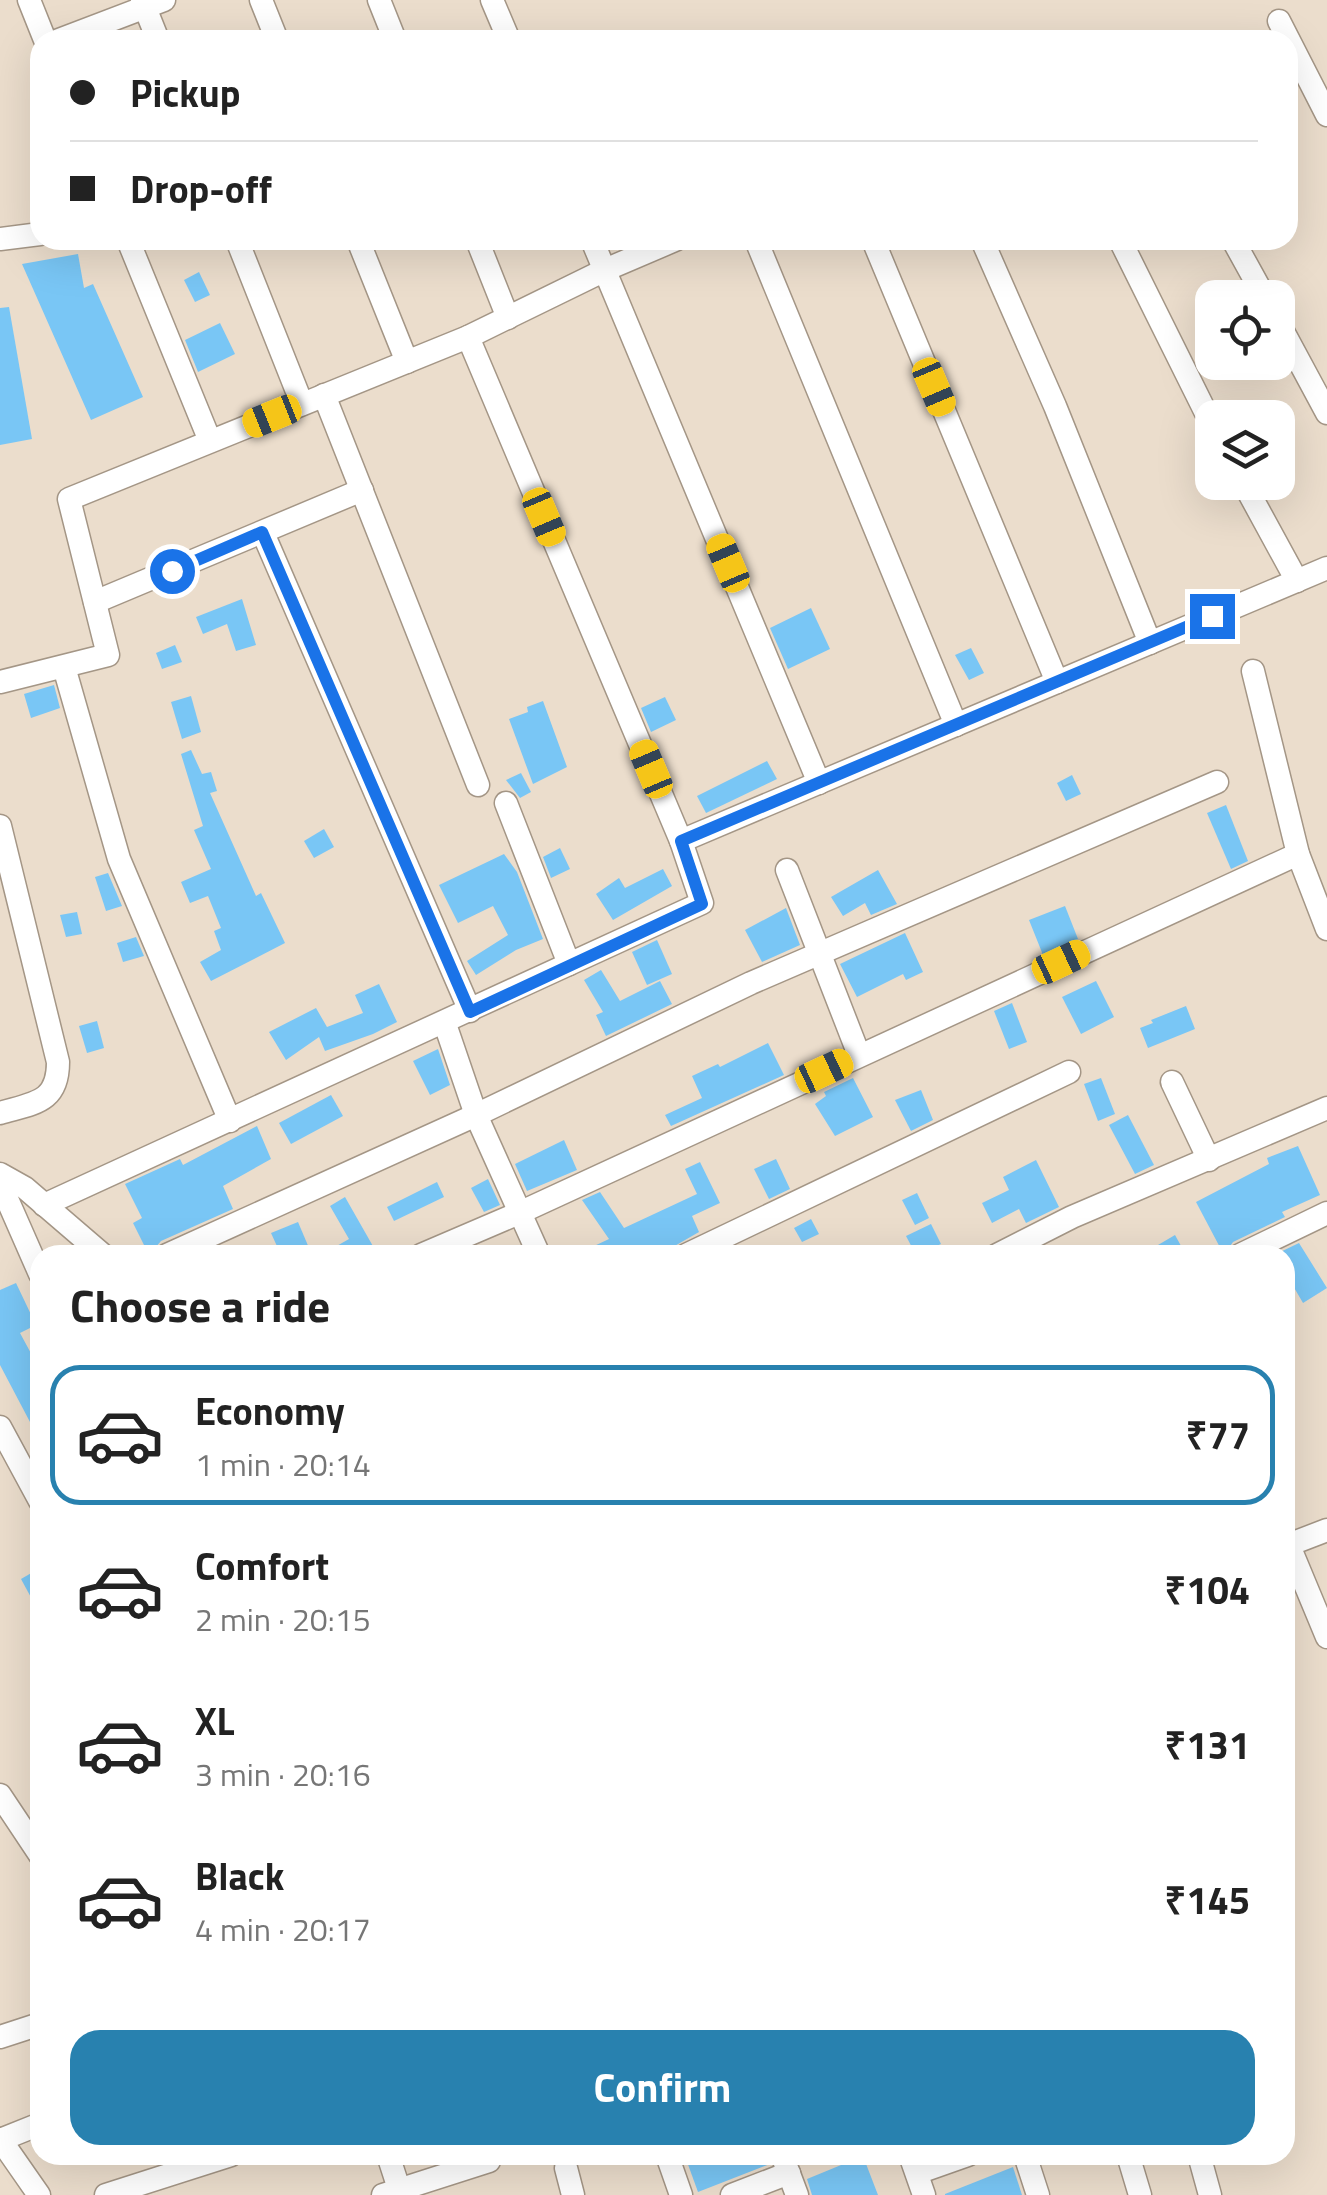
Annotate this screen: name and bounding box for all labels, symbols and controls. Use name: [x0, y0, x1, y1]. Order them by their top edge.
text: Pickup: [130, 64, 240, 122]
text: Drop-off: [130, 160, 272, 218]
map controls: [1195, 280, 1295, 500]
button: locate: [1195, 280, 1295, 380]
car: [908, 354, 960, 420]
car: [239, 391, 305, 441]
button: layers: [1195, 400, 1295, 500]
car: [518, 484, 570, 550]
car: [702, 530, 754, 596]
route start: [150, 549, 195, 594]
route end: [1190, 594, 1235, 639]
car: [625, 736, 677, 802]
car: [1027, 936, 1095, 988]
car: [790, 1045, 858, 1097]
text: Choose a ride: [70, 1271, 330, 1339]
text: Economy: [195, 1382, 345, 1440]
icon: car: [75, 1390, 165, 1480]
text: ₹77: [1186, 1406, 1250, 1464]
text: 1 min · 20:14: [195, 1440, 371, 1488]
text: Comfort: [195, 1537, 329, 1595]
icon: car: [75, 1545, 165, 1635]
text: ₹104: [1164, 1561, 1250, 1619]
text: 2 min · 20:15: [195, 1595, 371, 1643]
text: XL: [195, 1692, 235, 1750]
icon: car: [75, 1700, 165, 1790]
text: ₹131: [1164, 1716, 1250, 1774]
text: 3 min · 20:16: [195, 1750, 371, 1798]
text: Black: [195, 1847, 284, 1905]
icon: car: [75, 1855, 165, 1945]
text: ₹145: [1164, 1871, 1250, 1929]
text: 4 min · 20:17: [195, 1905, 371, 1953]
button: Confirm: [70, 2030, 1255, 2145]

